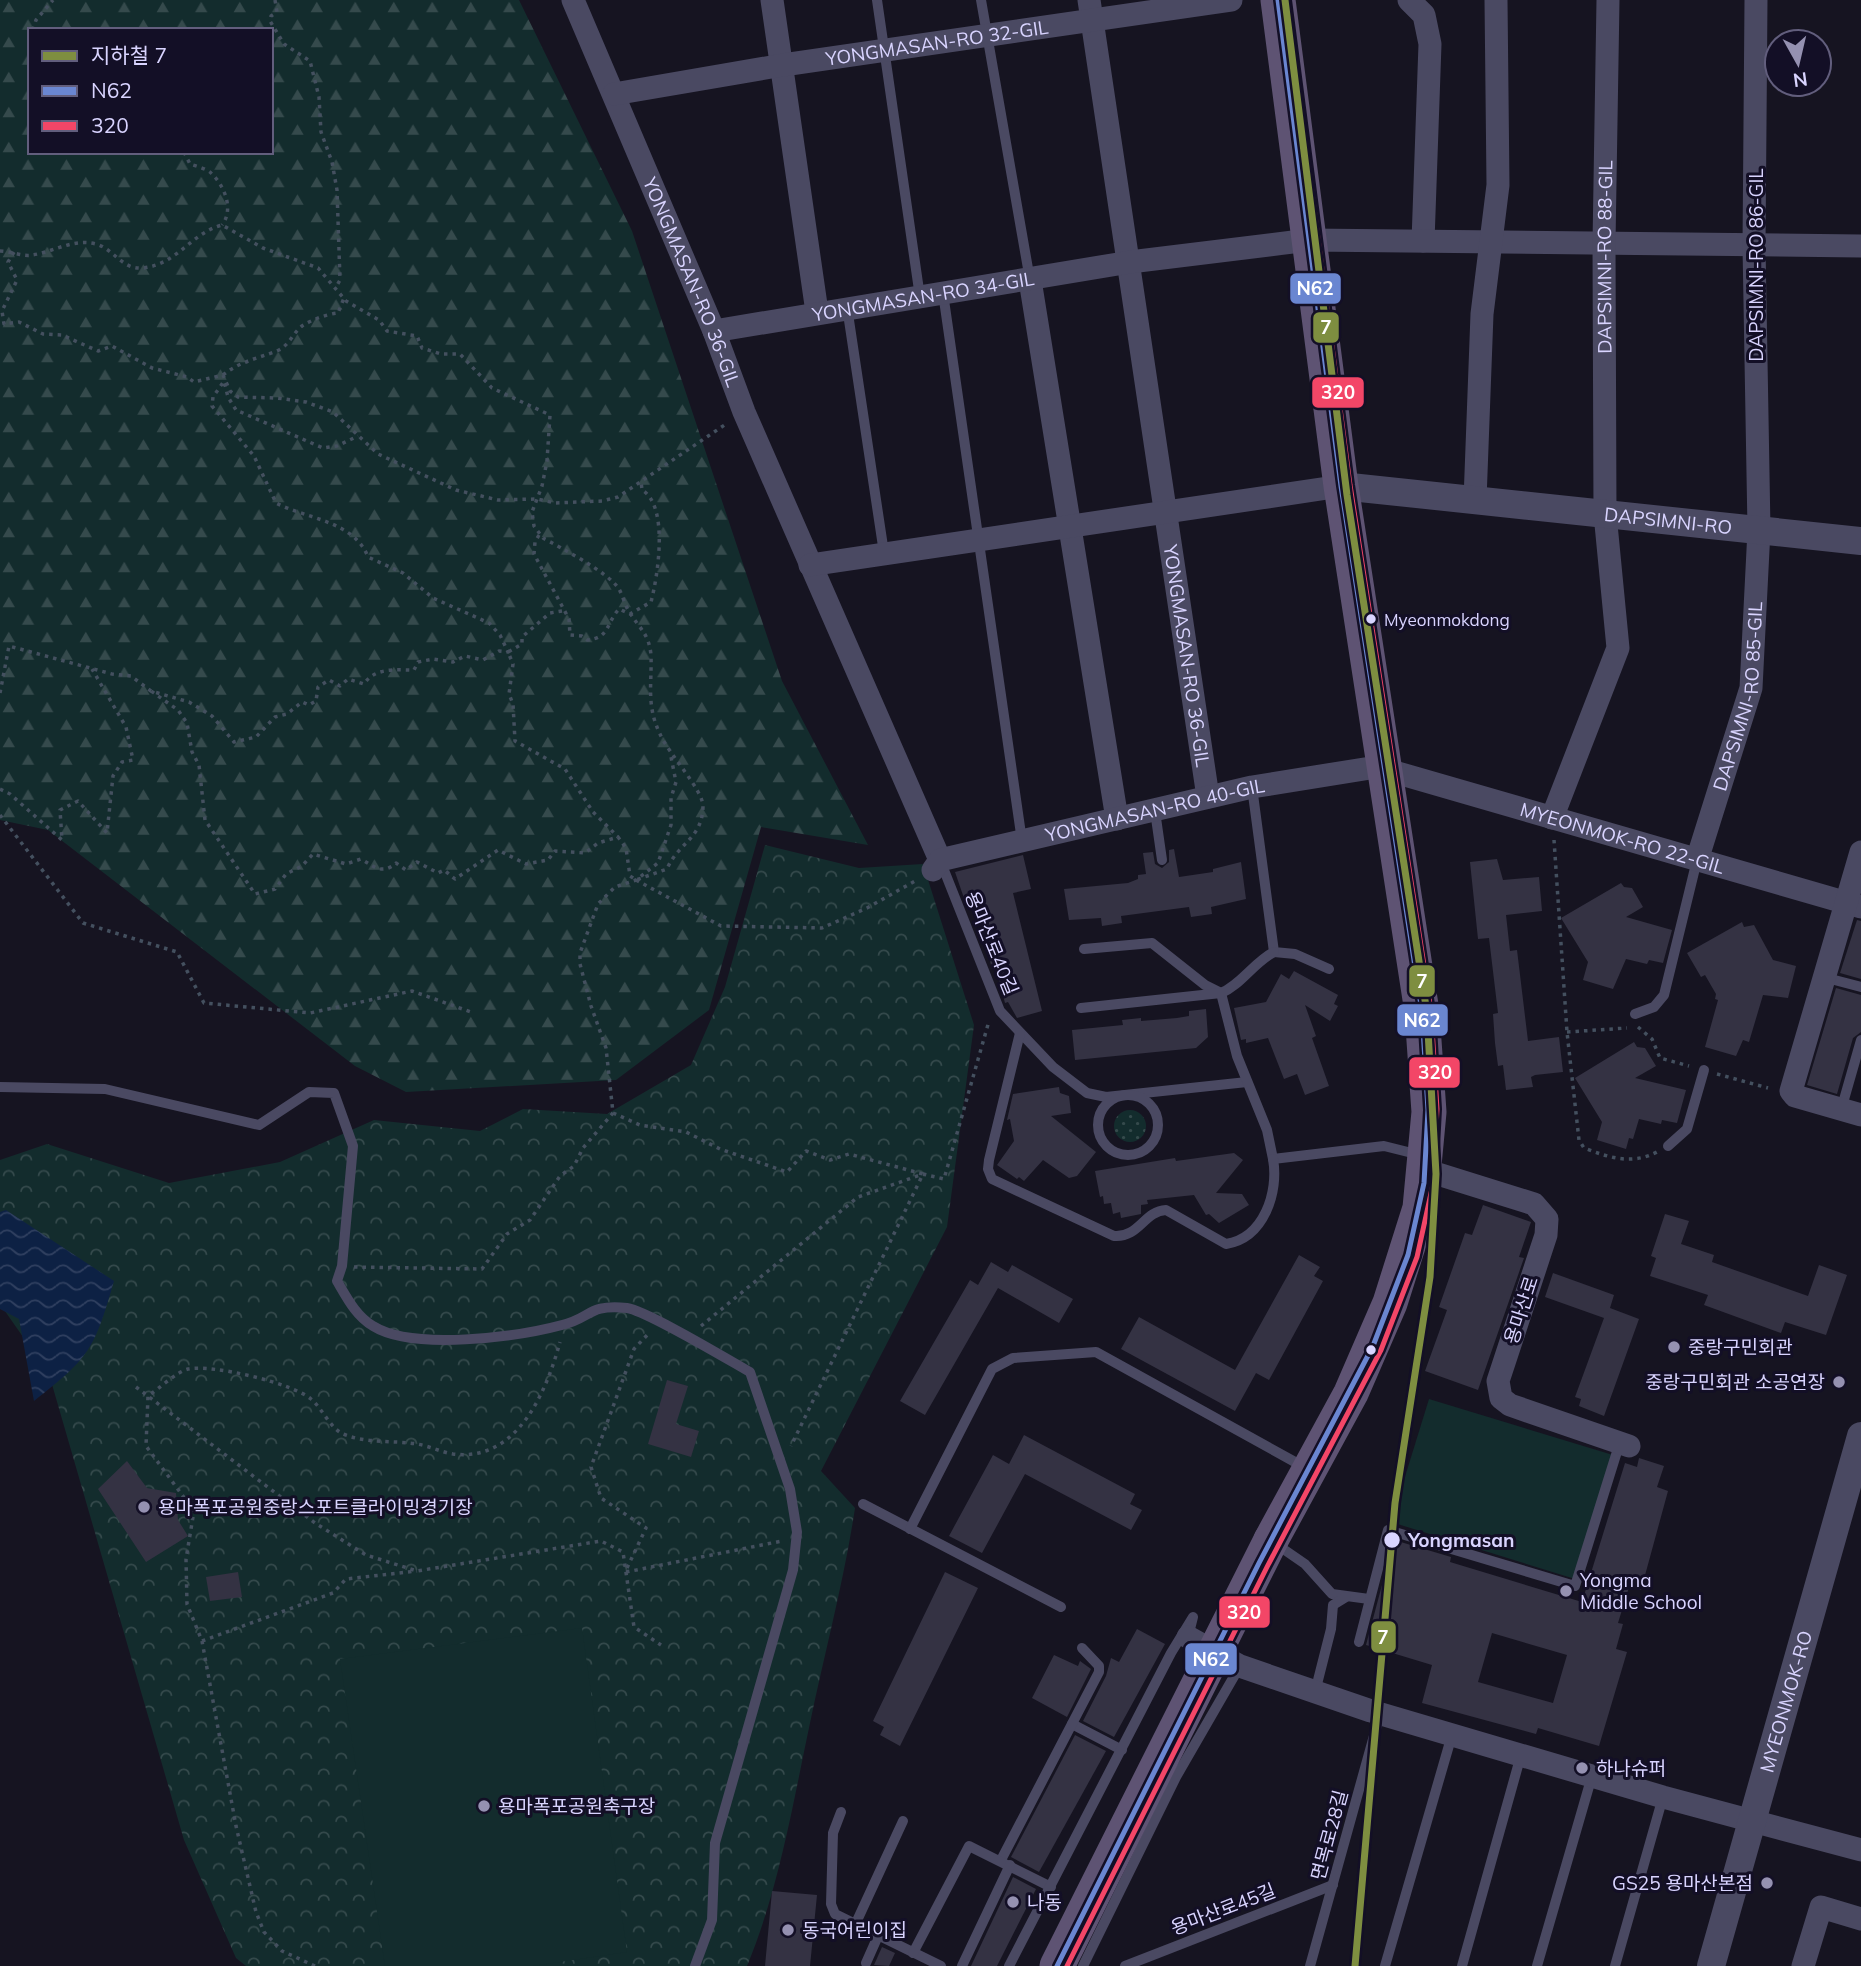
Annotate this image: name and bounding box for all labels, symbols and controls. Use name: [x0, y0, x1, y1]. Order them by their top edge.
street label: YONGMASAN-RO 32-GIL: [823, 15, 1050, 71]
legend: [28, 28, 273, 154]
north arrow: [1763, 28, 1833, 98]
text: 지하철 7: [91, 42, 167, 68]
text: N: [1792, 67, 1809, 93]
text: N62: [91, 77, 132, 103]
text: 320: [91, 112, 129, 138]
street label: DAPSIMNI-RO 88-GIL: [1592, 159, 1617, 354]
street label: DAPSIMNI-RO 86-GIL: [1744, 168, 1768, 362]
street label: YONGMASAN-RO 36-GIL: [637, 173, 746, 391]
street label: YONGMASAN-RO 34-GIL: [809, 266, 1037, 327]
line badge: N62: [1289, 272, 1342, 305]
text: N62: [1296, 276, 1334, 300]
line badge: 7: [1312, 311, 1340, 344]
text: 7: [1320, 315, 1332, 339]
line badge: 320: [1311, 376, 1365, 409]
text: 320: [1321, 380, 1355, 404]
street label: DAPSIMNI-RO: [1603, 502, 1733, 539]
street label: YONGMASAN-RO 36-GIL: [1158, 542, 1215, 769]
street label: DAPSIMNI-RO 85-GIL: [1707, 600, 1767, 794]
place label: Myeonmokdong: [1384, 609, 1510, 631]
marker: Myeonmokdong: [1364, 612, 1378, 626]
street label: YONGMASAN-RO 40-GIL: [1042, 773, 1267, 847]
street label: MYEONMOK-RO 22-GIL: [1517, 797, 1728, 879]
street label: 용마산로40길: [960, 887, 1024, 999]
line badge: 7: [1408, 964, 1436, 998]
text: 7: [1416, 969, 1428, 993]
line badge: N62: [1396, 1003, 1449, 1037]
text: N62: [1403, 1008, 1441, 1032]
line badge: 320: [1408, 1056, 1461, 1089]
text: 320: [1418, 1060, 1452, 1084]
street label: 용마산로: [1499, 1273, 1543, 1347]
place label: 중랑구민회관: [1688, 1335, 1793, 1359]
marker: 중랑구민회관: [1666, 1339, 1682, 1355]
unlabelled marker: [1364, 1343, 1378, 1357]
place label: 중랑구민회관 소공연장: [1645, 1370, 1825, 1394]
marker: 중랑구민회관 소공연장: [1831, 1374, 1847, 1390]
place label: 용마폭포공원중랑스포트클라이밍경기장: [158, 1495, 473, 1519]
marker: 용마폭포공원중랑스포트클라이밍경기장: [136, 1499, 152, 1515]
place label: Yongmasan: [1407, 1528, 1515, 1552]
marker: Yongmasan: [1382, 1530, 1402, 1550]
place label: Yongma Middle School: [1579, 1568, 1702, 1614]
marker: Yongma Middle School: [1558, 1583, 1574, 1599]
line badge: 320: [1218, 1595, 1271, 1629]
text: 320: [1227, 1600, 1261, 1624]
line badge: 7: [1370, 1620, 1397, 1654]
text: 7: [1377, 1625, 1389, 1649]
street label: MYEONMOK-RO: [1754, 1628, 1817, 1775]
line badge: N62: [1184, 1642, 1238, 1676]
text: N62: [1192, 1647, 1230, 1671]
place label: 하나슈퍼: [1596, 1756, 1666, 1780]
marker: 하나슈퍼: [1574, 1760, 1590, 1776]
street label: 면목로28길: [1305, 1787, 1353, 1883]
place label: 용마폭포공원축구장: [498, 1794, 655, 1818]
marker: 용마폭포공원축구장: [476, 1798, 492, 1814]
place label: GS25 용마산본점: [1612, 1871, 1753, 1895]
marker: GS25 용마산본점: [1759, 1875, 1775, 1891]
street label: 용마산로45길: [1167, 1878, 1279, 1940]
place label: 나동: [1027, 1890, 1062, 1914]
marker: 나동: [1005, 1894, 1021, 1910]
place label: 동국어린이집: [802, 1918, 907, 1942]
marker: 동국어린이집: [780, 1922, 796, 1938]

